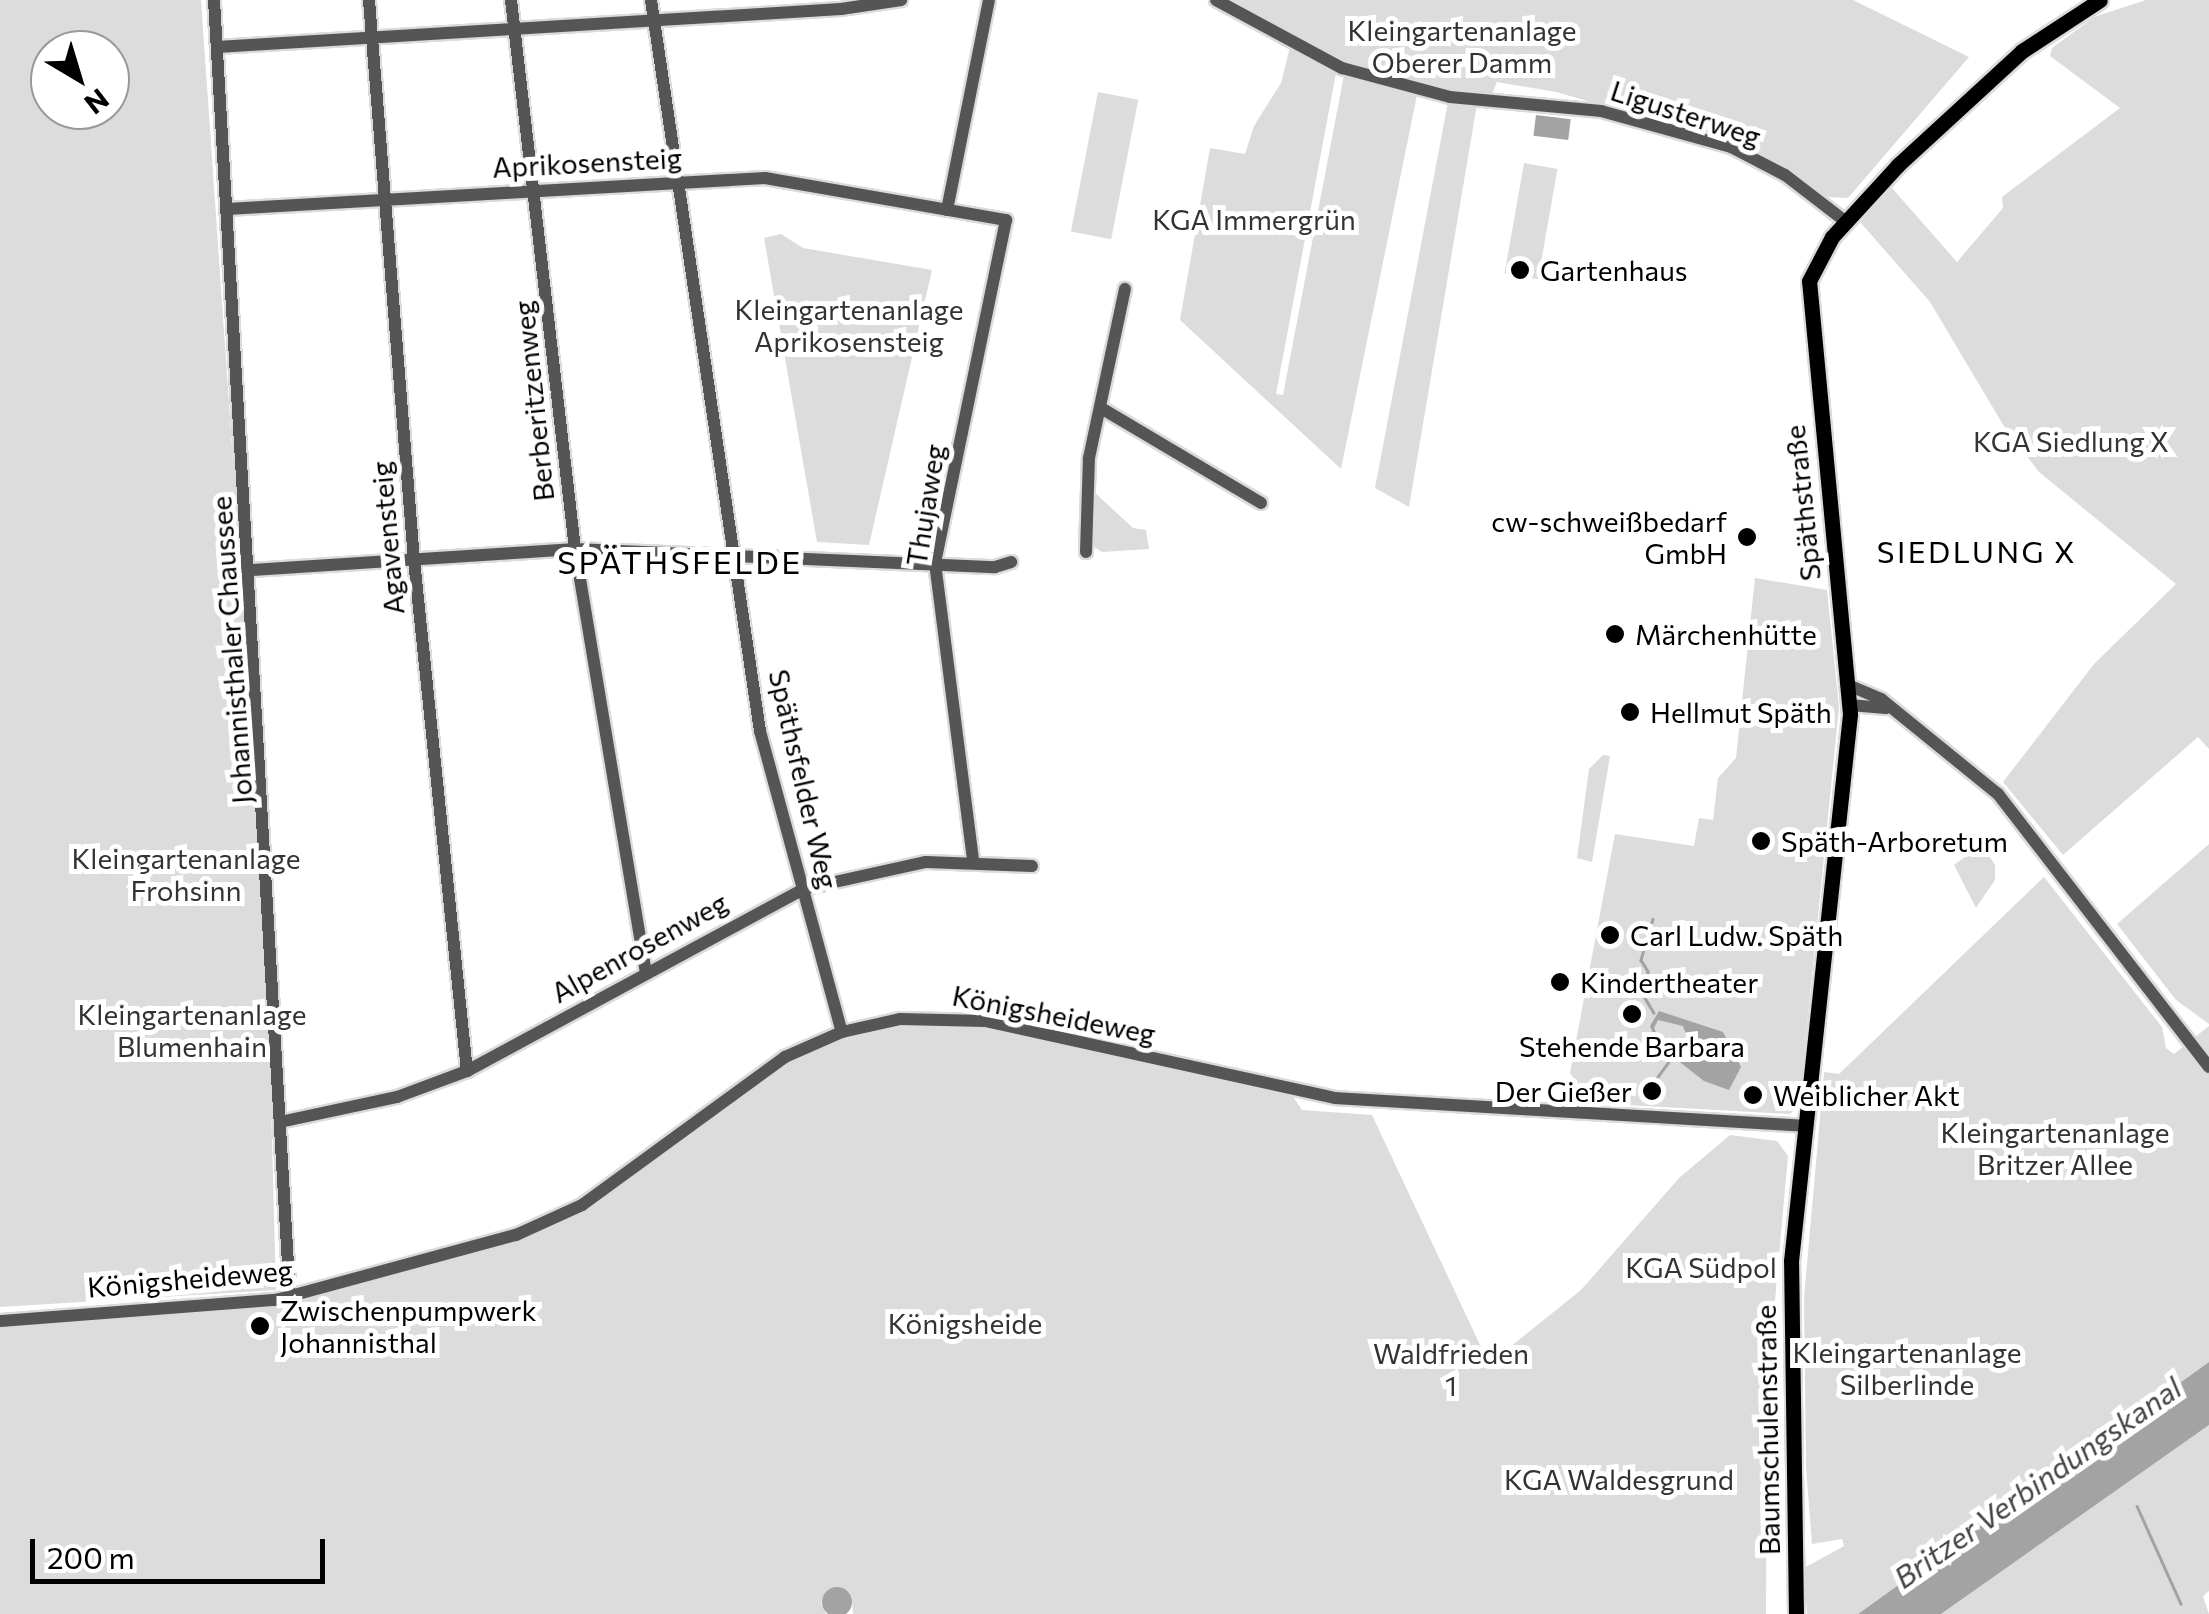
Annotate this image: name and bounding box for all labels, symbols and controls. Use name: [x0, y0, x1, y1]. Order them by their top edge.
park label: Kleingartenanlage Oberer Damm: [1348, 13, 1576, 79]
north arrow: [30, 30, 130, 130]
street label: Ligusterweg: [1607, 73, 1765, 153]
text: N: [78, 82, 116, 122]
street label: Aprikosensteig: [491, 140, 683, 184]
park label: KGA Immergrün: [1152, 202, 1356, 236]
place label: Gartenhaus: [1540, 253, 1688, 287]
marker: Gartenhaus: [1509, 259, 1531, 281]
park label: Kleingartenanlage Aprikosensteig: [735, 292, 963, 358]
street label: Berberitzenweg: [506, 299, 560, 503]
street label: Späthstraße: [1777, 423, 1827, 583]
park label: KGA Siedlung X: [1973, 424, 2169, 458]
street label: Thujaweg: [899, 442, 951, 568]
street label: Agavensteig: [364, 460, 410, 616]
street label: Johannisthaler Chaussee: [203, 495, 259, 805]
place label: cw-schweißbedarf GmbH: [1491, 504, 1727, 570]
marker: cw-schweißbedarf GmbH: [1736, 526, 1758, 548]
district label: SIEDLUNG X: [1877, 533, 2077, 569]
district label: SPÄTHSFELDE: [557, 542, 803, 580]
place label: Märchenhütte: [1635, 617, 1817, 651]
marker: Märchenhütte: [1604, 623, 1626, 645]
street label: Späthsfelder Weg: [762, 666, 846, 892]
place label: Hellmut Späth: [1650, 695, 1832, 729]
marker: Hellmut Späth: [1619, 701, 1641, 723]
place label: Späth-Arboretum: [1781, 824, 2008, 858]
marker: Späth-Arboretum: [1750, 830, 1772, 852]
park label: Kleingartenanlage Frohsinn: [72, 841, 300, 907]
street label: Alpenrosenweg: [545, 885, 733, 1009]
place label: Carl Ludw. Späth: [1630, 918, 1843, 952]
marker: Carl Ludw. Späth: [1599, 924, 1621, 946]
place label: Kindertheater: [1580, 965, 1758, 999]
marker: Kindertheater: [1549, 971, 1571, 993]
street label: Königsheideweg: [950, 978, 1158, 1050]
park label: Kleingartenanlage Blumenhain: [78, 997, 306, 1063]
marker: Stehende Barbara: [1621, 1003, 1643, 1025]
place label: Stehende Barbara: [1519, 1029, 1745, 1063]
place label: Der Gießer: [1495, 1074, 1632, 1108]
place label: Weiblicher Akt: [1773, 1078, 1960, 1112]
marker: Der Gießer: [1641, 1080, 1663, 1102]
marker: Weiblicher Akt: [1742, 1084, 1764, 1106]
park label: Kleingartenanlage Britzer Allee: [1941, 1115, 2169, 1181]
park label: KGA Südpol: [1625, 1250, 1777, 1284]
street label: Königsheideweg: [86, 1252, 294, 1304]
place label: Zwischenpumpwerk Johannisthal: [280, 1293, 537, 1359]
street label: Baumschulenstraße: [1748, 1305, 1786, 1555]
park label: Königsheide: [888, 1306, 1042, 1340]
marker: Zwischenpumpwerk Johannisthal: [249, 1315, 271, 1337]
park label: Kleingartenanlage Silberlinde: [1793, 1335, 2021, 1401]
park label: Waldfrieden 1: [1373, 1336, 1529, 1402]
water label: Britzer Verbindungskanal: [1886, 1369, 2188, 1595]
park label: KGA Waldesgrund: [1504, 1462, 1734, 1496]
scale bar: [35, 1519, 330, 1581]
text: 200 m: [47, 1538, 135, 1575]

